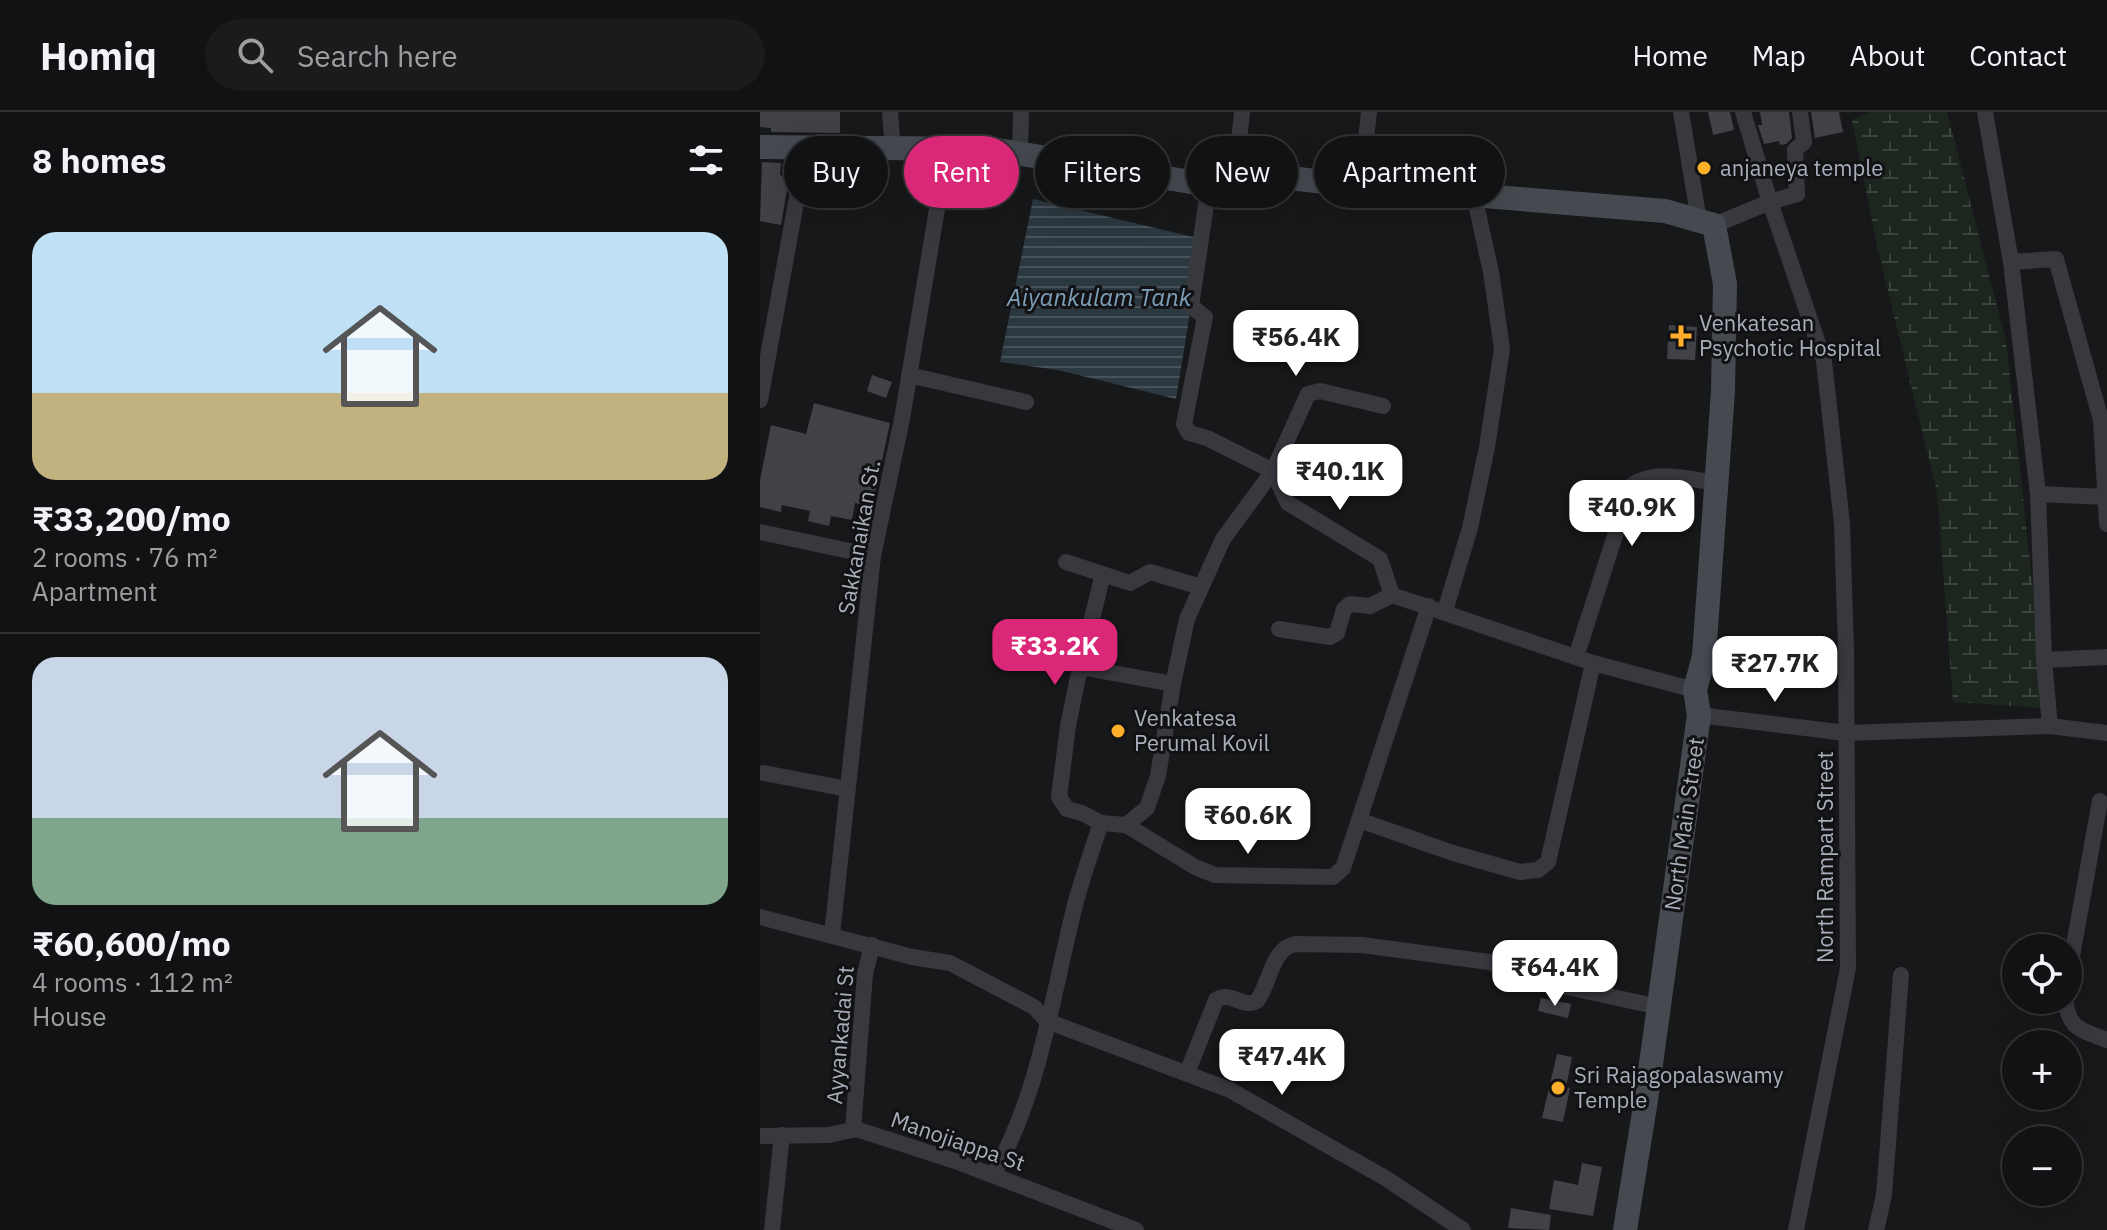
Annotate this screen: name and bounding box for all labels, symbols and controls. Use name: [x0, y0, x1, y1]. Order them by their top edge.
search box: [205, 19, 765, 91]
text: Homiq: [40, 31, 157, 80]
icon: search: [233, 33, 277, 77]
text: Search here: [297, 36, 458, 75]
text: Home: [1632, 37, 1708, 74]
text: Map: [1752, 37, 1806, 74]
text: About: [1850, 37, 1925, 74]
text: Contact: [1969, 37, 2067, 74]
chip: Buy: [784, 136, 888, 208]
chip: Rent: [904, 136, 1019, 208]
chip: Filters: [1035, 136, 1170, 208]
chip: New: [1186, 136, 1298, 208]
chip: Apartment: [1314, 136, 1505, 208]
text: 8 homes: [32, 138, 167, 182]
icon: filters: [684, 138, 728, 182]
place label: anjaneya temple: [1720, 153, 1883, 182]
marker: anjaneya temple: [1695, 159, 1713, 177]
water label: Aiyankulam Tank: [1006, 281, 1192, 313]
icon: home: [308, 284, 452, 428]
place label: Venkatesan Psychotic Hospital: [1699, 308, 1881, 362]
pin: ₹56.4K: [1231, 310, 1361, 378]
text: ₹56.4K: [1251, 319, 1341, 353]
marker: Venkatesan Psychotic Hospital: [1670, 325, 1692, 347]
pin: ₹40.1K: [1275, 444, 1405, 512]
text: ₹40.1K: [1295, 453, 1385, 487]
street label: Sakkanaikan St.: [831, 457, 886, 616]
pin: ₹40.9K: [1567, 480, 1697, 548]
text: ₹40.9K: [1587, 489, 1677, 523]
text: ₹33,200/mo: [32, 496, 231, 540]
text: 2 rooms · 76 m²: [32, 540, 217, 574]
text: Apartment: [32, 574, 157, 608]
pin: ₹33.2K: [990, 619, 1120, 687]
text: ₹33.2K: [1010, 628, 1100, 662]
pin: ₹27.7K: [1710, 636, 1840, 704]
text: ₹27.7K: [1730, 645, 1820, 679]
place label: Venkatesa Perumal Kovil: [1134, 703, 1270, 757]
icon: home: [308, 709, 452, 853]
marker: Venkatesa Perumal Kovil: [1109, 722, 1127, 740]
street label: North Main Street: [1657, 735, 1710, 912]
street label: North Rampart Street: [1810, 751, 1839, 963]
pin: ₹60.6K: [1183, 788, 1313, 856]
text: ₹60.6K: [1203, 797, 1293, 831]
text: ₹60,600/mo: [32, 921, 231, 965]
map controls: [2002, 934, 2082, 1206]
button: locate: [2002, 934, 2082, 1014]
pin: ₹64.4K: [1490, 940, 1620, 1008]
text: ₹64.4K: [1510, 949, 1600, 983]
text: 4 rooms · 112 m²: [32, 965, 233, 999]
street label: Ayyankadai St: [819, 965, 860, 1105]
text: House: [32, 999, 107, 1033]
pin: ₹47.4K: [1217, 1029, 1347, 1097]
button: +: [2002, 1030, 2082, 1110]
text: ₹47.4K: [1237, 1038, 1327, 1072]
place label: Sri Rajagopalaswamy Temple: [1574, 1060, 1783, 1114]
marker: Sri Rajagopalaswamy Temple: [1549, 1079, 1567, 1097]
street label: Manojiappa St: [887, 1104, 1029, 1177]
button: −: [2002, 1126, 2082, 1206]

